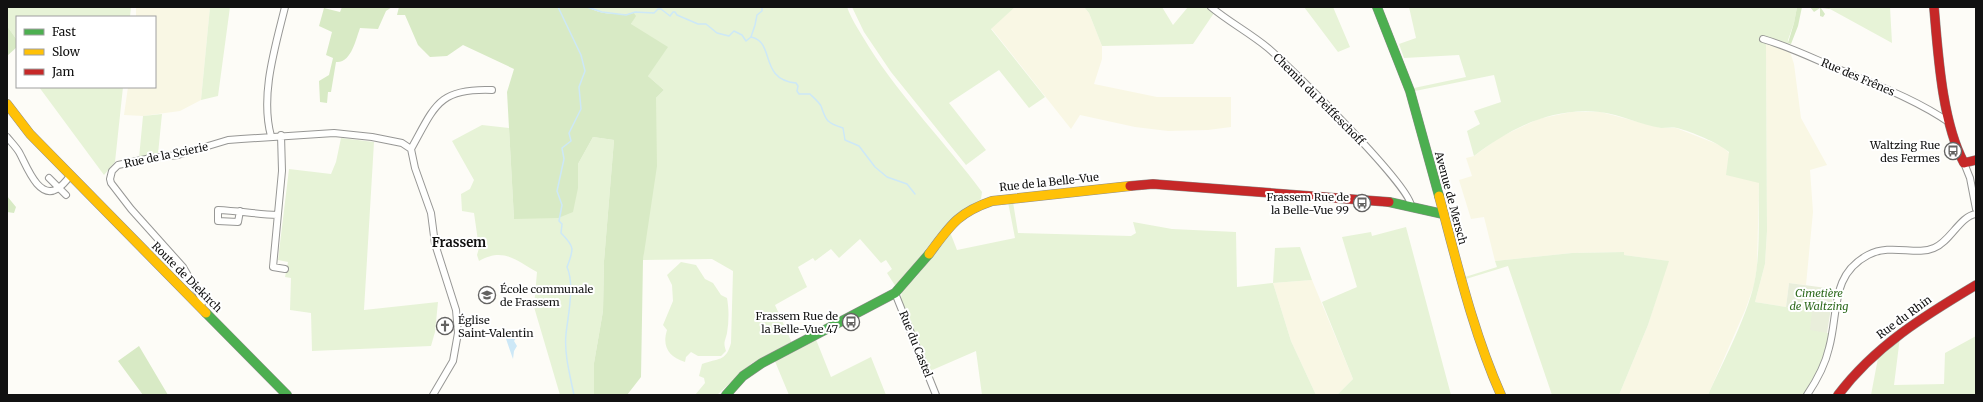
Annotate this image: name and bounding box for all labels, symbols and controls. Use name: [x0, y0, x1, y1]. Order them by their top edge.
legend: [16, 16, 156, 88]
text: Fast: [52, 24, 76, 39]
text: Slow: [52, 44, 81, 59]
street label: Chemin du Peiffeschoff: [1270, 50, 1368, 148]
street label: Rue des Frênes: [1819, 55, 1897, 99]
text: Jam: [51, 64, 75, 79]
place label: Waltzing Rue des Fermes: [1869, 138, 1940, 165]
street label: Rue de la Scierie: [123, 139, 209, 171]
bus stop icon: Waltzing Rue des Fermes: [1943, 141, 1963, 161]
street label: Avenue de Mersch: [1432, 149, 1470, 247]
street label: Rue de la Belle-Vue: [999, 170, 1100, 194]
place label: Frassem Rue de la Belle-Vue 99: [1267, 190, 1349, 217]
bus stop icon: Frassem Rue de la Belle-Vue 99: [1352, 193, 1372, 213]
district label: Frassem: [432, 234, 486, 251]
street label: Route de Diekirch: [149, 239, 226, 316]
place label: École communale de Frassem: [500, 282, 594, 309]
school or university icon: École communale de Frassem: [477, 285, 497, 305]
park label: Cimetière de Waltzing: [1790, 286, 1848, 313]
street label: Rue du Rhin: [1874, 292, 1935, 342]
place label: Frassem Rue de la Belle-Vue 47: [756, 309, 838, 336]
street label: Rue du Castel: [896, 309, 936, 380]
bus stop icon: Frassem Rue de la Belle-Vue 47: [841, 312, 861, 332]
place label: Église Saint-Valentin: [458, 313, 534, 340]
church icon: Église Saint-Valentin: [435, 316, 455, 336]

